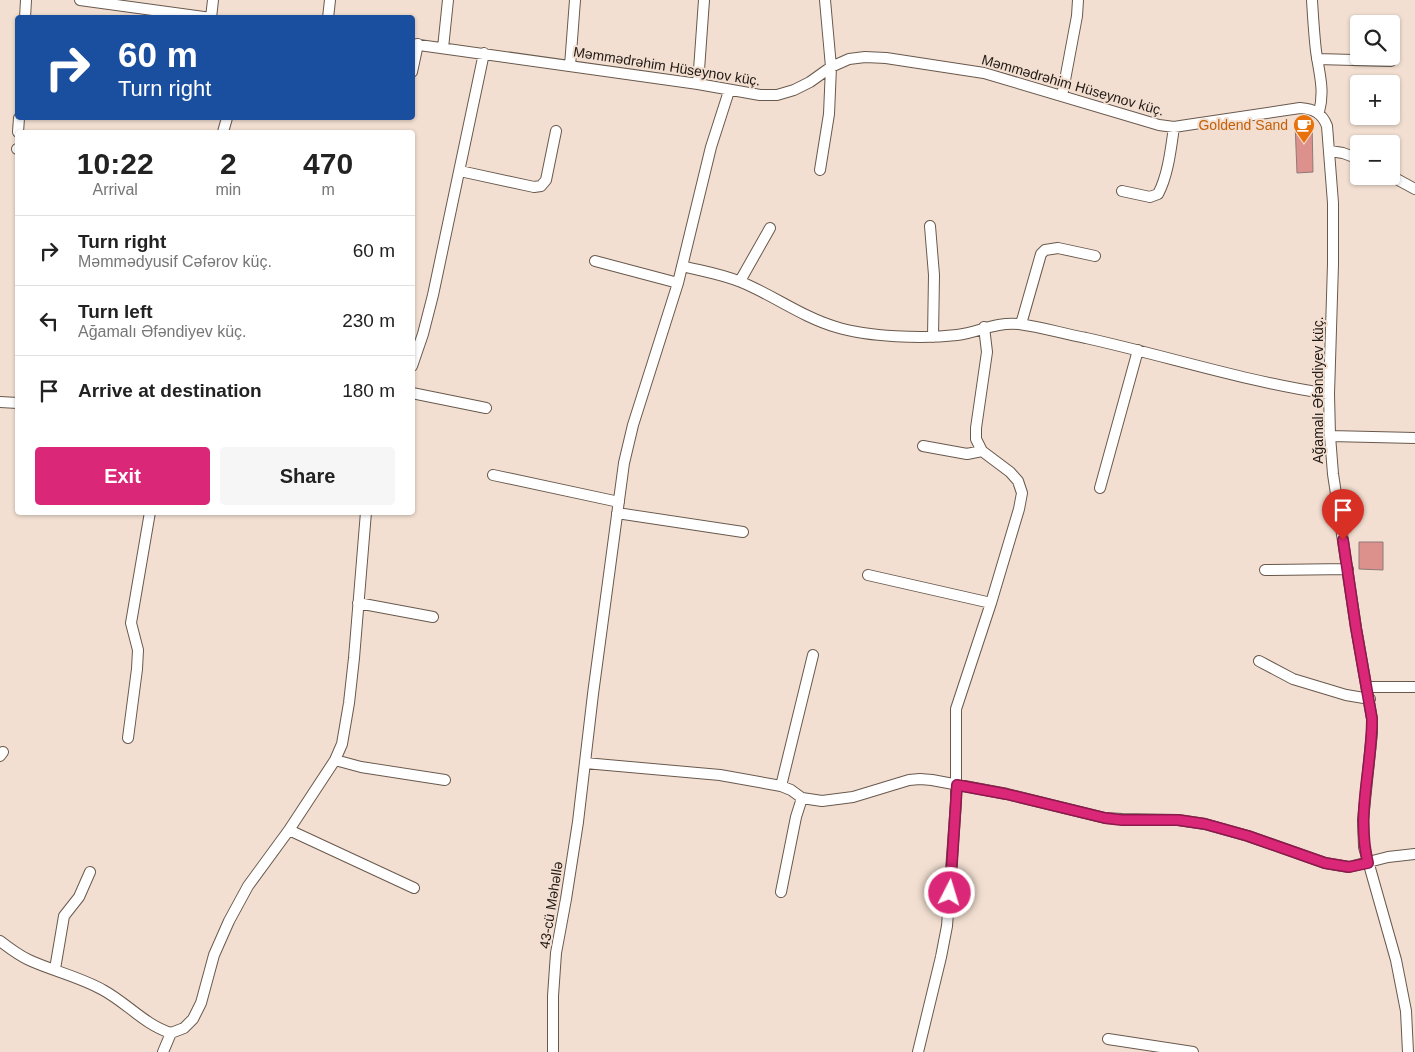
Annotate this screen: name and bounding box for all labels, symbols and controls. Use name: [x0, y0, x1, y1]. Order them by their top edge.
map controls: [1350, 15, 1400, 185]
button: search: [1350, 15, 1400, 65]
icon: right: [35, 35, 100, 100]
text: 60 m: [118, 35, 198, 74]
street label: Məmmədrəhim Hüseynov küç.: [572, 43, 762, 89]
street label: Məmmədrəhim Hüseynov küç.: [980, 51, 1166, 119]
button: +: [1350, 75, 1400, 125]
text: Turn right: [118, 76, 211, 101]
cafe icon: Goldend Sand: [1292, 113, 1316, 144]
place label: Goldend Sand: [1198, 117, 1288, 133]
button: −: [1350, 135, 1400, 185]
text: 10:22: [77, 147, 154, 180]
text: 2: [220, 147, 237, 180]
text: 470: [303, 147, 353, 180]
text: Arrival: [93, 181, 138, 198]
text: min: [215, 181, 241, 198]
text: m: [321, 181, 335, 198]
text: Turn right: [78, 231, 166, 252]
icon: right: [35, 237, 63, 265]
text: 60 m: [353, 240, 395, 261]
text: Məmmədyusif Cəfərov küç.: [78, 253, 272, 270]
text: Turn left: [78, 301, 153, 322]
icon: left: [35, 307, 63, 335]
text: 230 m: [342, 310, 395, 331]
street label: Ağamalı Əfəndiyev küç.: [1310, 316, 1326, 464]
text: Ağamalı Əfəndiyev küç.: [78, 323, 247, 340]
icon: arrive: [35, 377, 63, 405]
text: Arrive at destination: [78, 380, 262, 401]
text: 180 m: [342, 380, 395, 401]
button: Exit: [35, 447, 210, 505]
button: Share: [220, 447, 395, 505]
pin: [1322, 489, 1364, 540]
icon: arrive: [1329, 496, 1357, 524]
street label: 43-cü Məhəllə: [536, 860, 566, 950]
position arrow: [923, 866, 975, 918]

